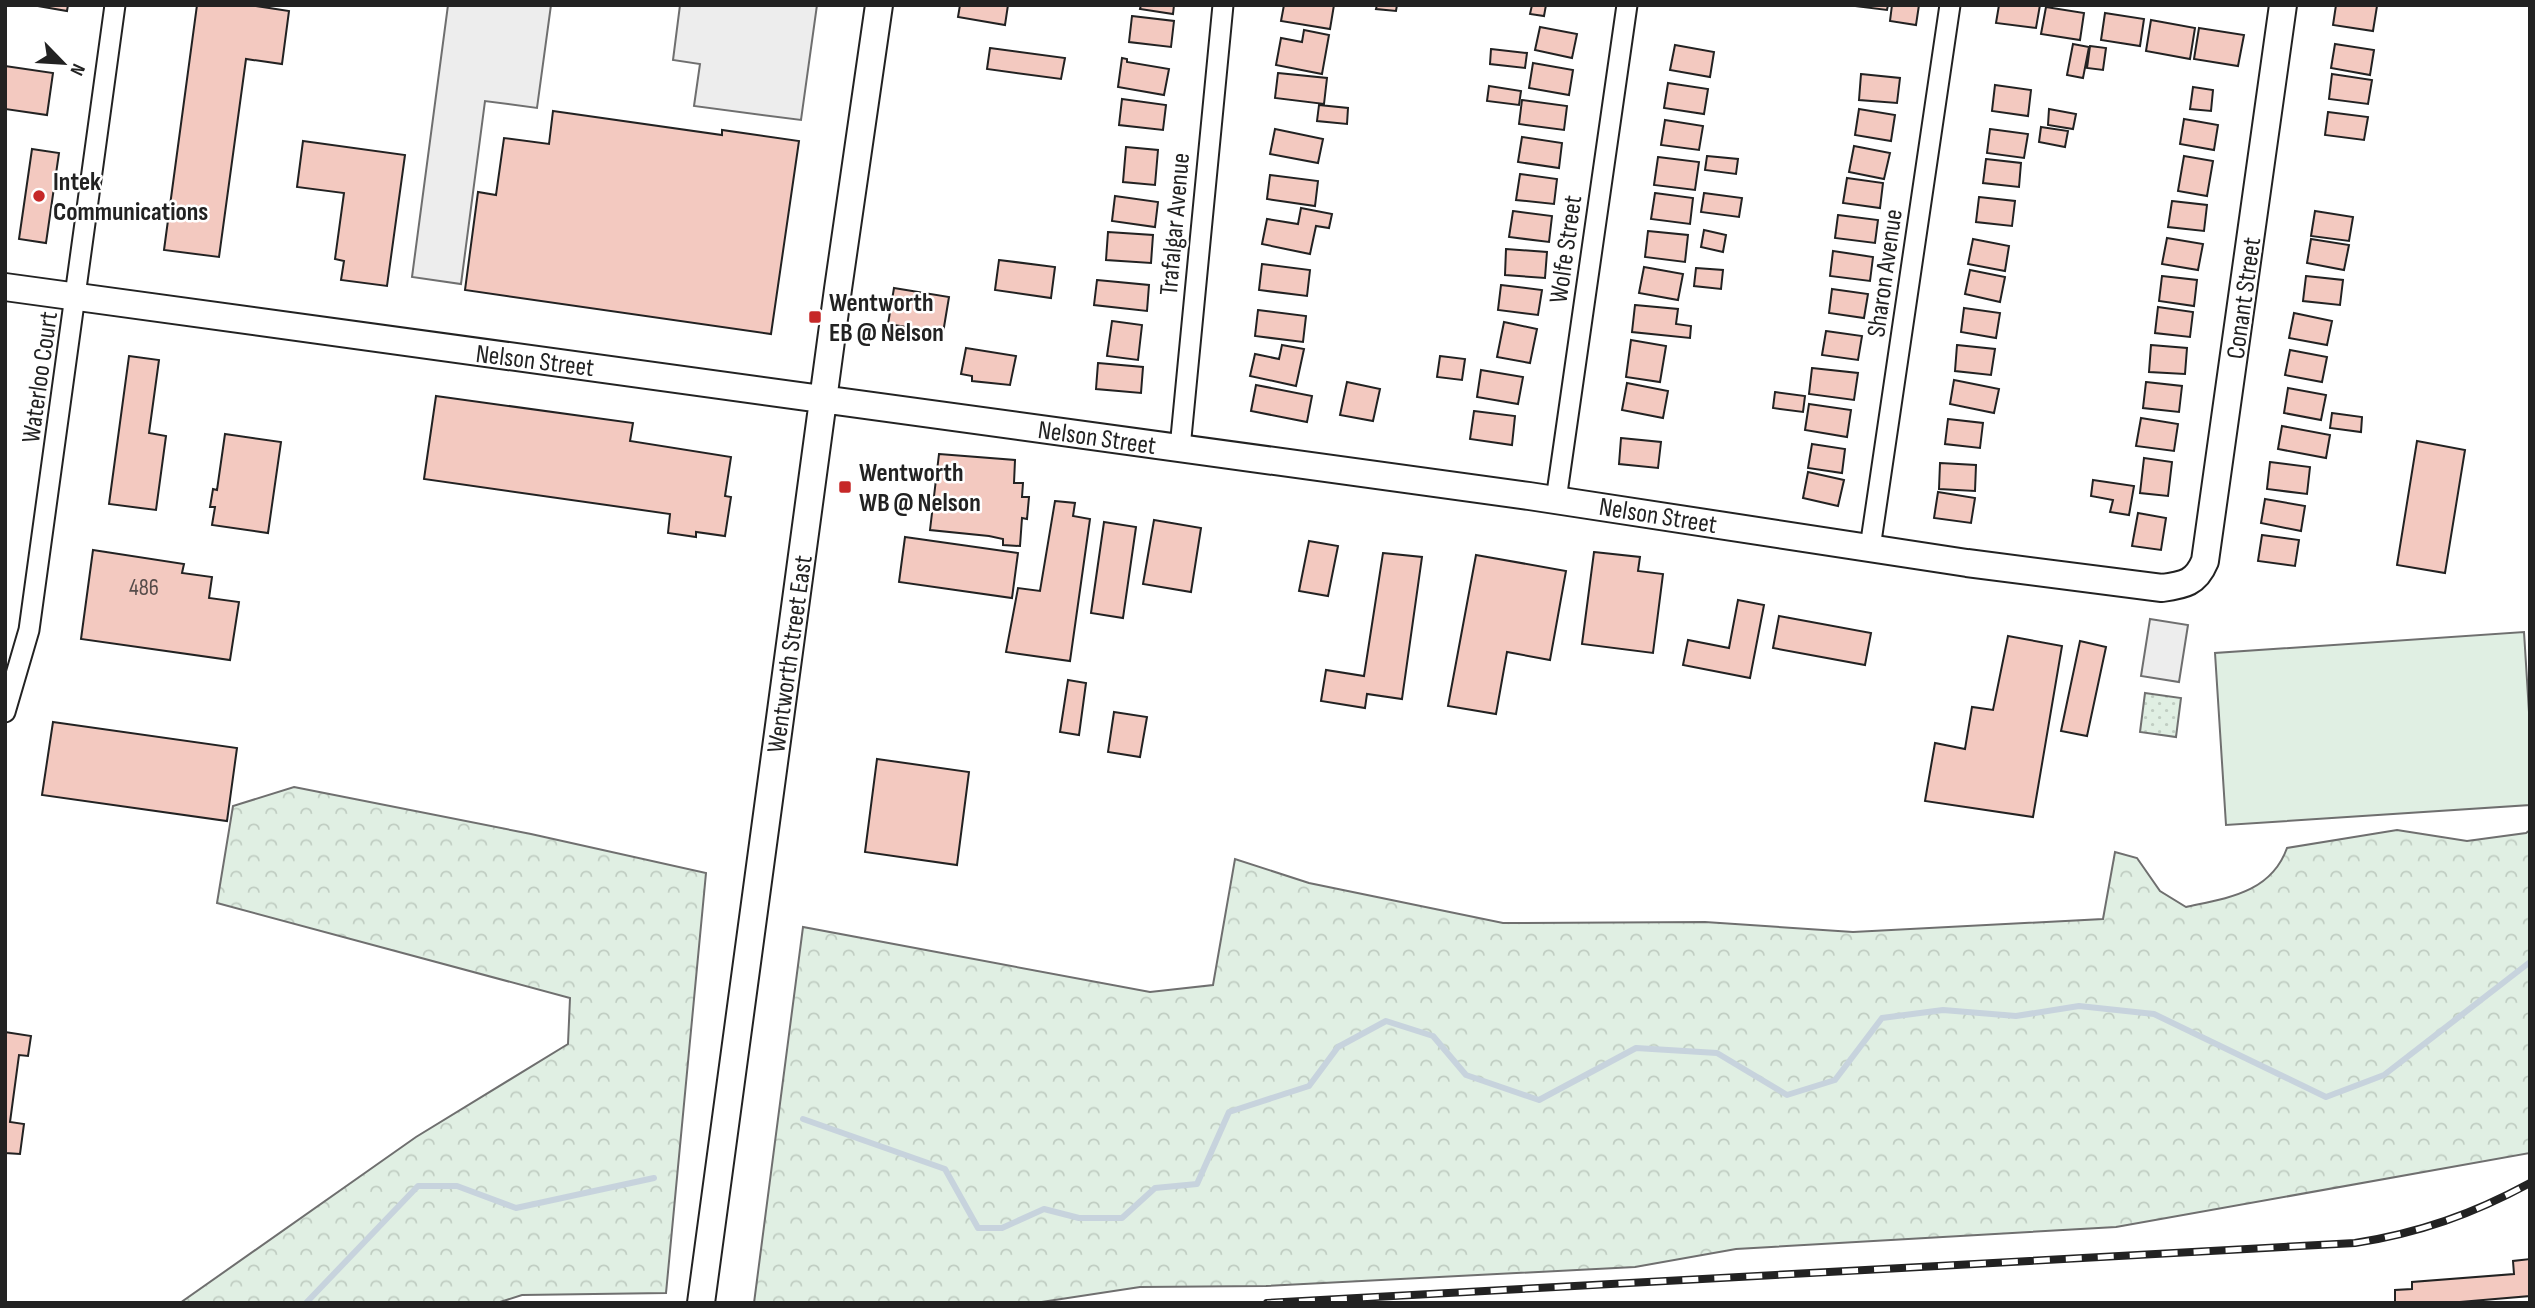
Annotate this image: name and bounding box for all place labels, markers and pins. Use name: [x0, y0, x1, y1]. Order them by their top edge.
place label: Intek Communications: [53, 167, 208, 228]
marker: Intek Communications: [31, 188, 47, 204]
place label: Wentworth EB @ Nelson: [829, 288, 944, 349]
marker: Wentworth EB @ Nelson: [807, 309, 823, 325]
place label: Wentworth WB @ Nelson: [859, 458, 981, 519]
marker: Wentworth WB @ Nelson: [837, 479, 853, 495]

